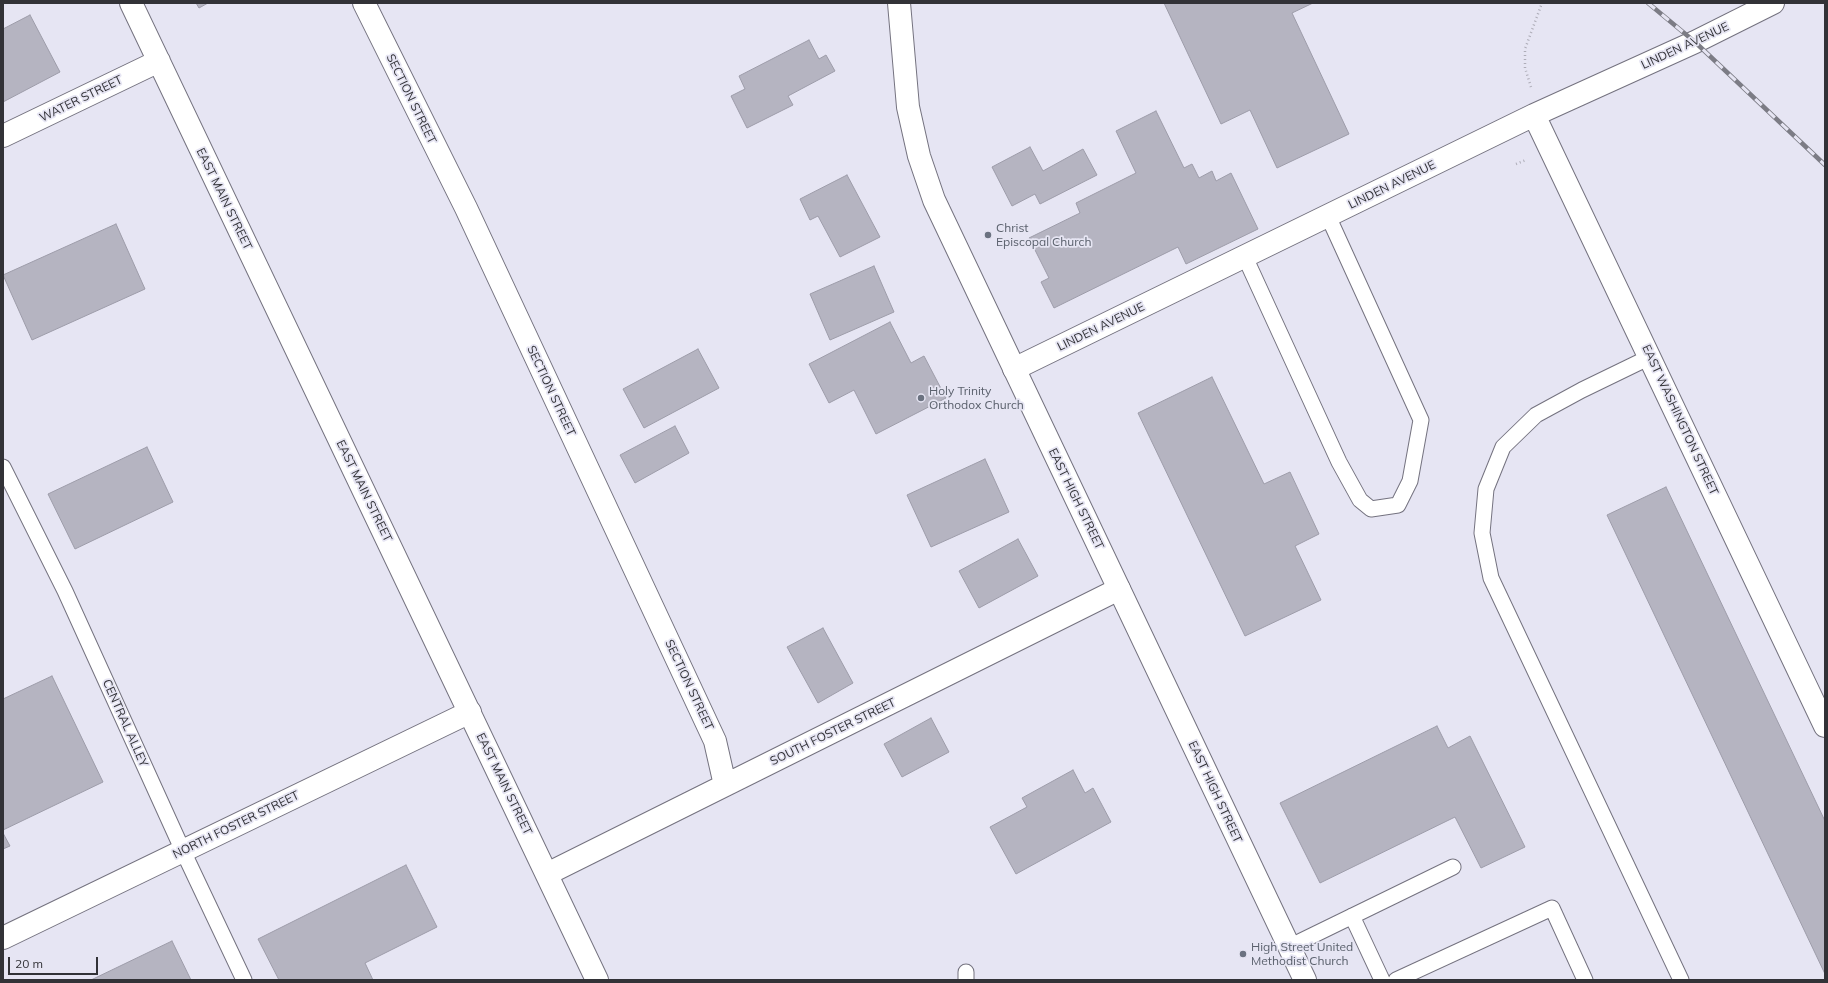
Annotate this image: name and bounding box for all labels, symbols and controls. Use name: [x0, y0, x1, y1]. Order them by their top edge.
street label: LINDEN AVENUE: [1639, 19, 1731, 73]
street label: SECTION STREET: [383, 52, 439, 146]
street label: WATER STREET: [37, 73, 125, 125]
street label: EAST MAIN STREET: [193, 146, 255, 252]
street label: LINDEN AVENUE: [1346, 158, 1438, 212]
place label: Christ Episcopal Church: [996, 221, 1092, 249]
marker: Christ Episcopal Church: [983, 230, 993, 240]
street label: LINDEN AVENUE: [1055, 300, 1147, 354]
street label: SECTION STREET: [524, 343, 578, 439]
street label: EAST WASHINGTON STREET: [1639, 343, 1721, 497]
place label: Holy Trinity Orthodox Church: [929, 384, 1024, 412]
marker: Holy Trinity Orthodox Church: [916, 393, 926, 403]
street label: EAST MAIN STREET: [333, 438, 395, 544]
street label: EAST HIGH STREET: [1045, 446, 1107, 552]
street label: SECTION STREET: [662, 637, 716, 733]
street label: CENTRAL ALLEY: [99, 677, 151, 769]
street label: SOUTH FOSTER STREET: [768, 695, 898, 769]
street label: EAST MAIN STREET: [473, 731, 535, 837]
street label: EAST HIGH STREET: [1185, 739, 1245, 845]
street label: NORTH FOSTER STREET: [170, 788, 302, 862]
place label: High Street United Methodist Church: [1251, 940, 1353, 968]
scale bar: [10, 949, 100, 975]
marker: High Street United Methodist Church: [1238, 949, 1248, 959]
text: 20 m: [15, 956, 43, 971]

